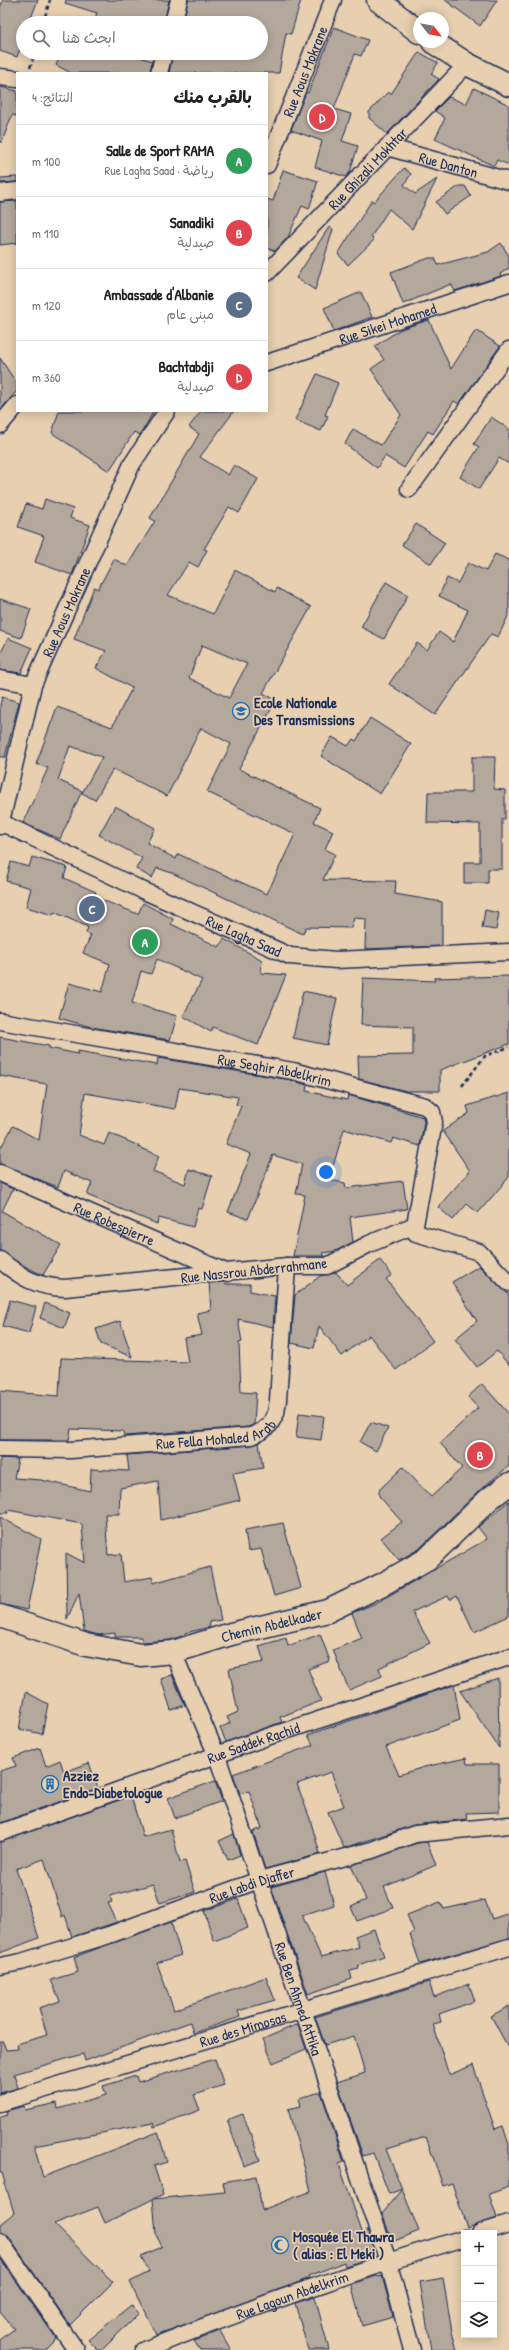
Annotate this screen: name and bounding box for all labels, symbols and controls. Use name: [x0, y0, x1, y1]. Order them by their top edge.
north arrow: [413, 12, 449, 48]
search box: [16, 16, 268, 60]
street label: Rue Aous Mokrane: [277, 22, 332, 120]
icon: search: [30, 27, 52, 49]
text: ابحث هنا: [62, 27, 116, 48]
text: بالقرب منك: [174, 85, 252, 108]
text: النتائج: 4: [32, 88, 73, 106]
pin: D: [309, 102, 335, 132]
street label: Rue Ghizali Mokhtar: [323, 122, 412, 214]
text: Salle de Sport RAMA: [106, 140, 214, 161]
street label: Rue Danton: [417, 146, 481, 182]
text: 100 m: [32, 152, 60, 170]
text: A: [236, 152, 242, 170]
text: رياضة · Rue Lagha Saad: [105, 161, 214, 179]
text: Sanadiki: [170, 212, 214, 233]
text: 110 m: [32, 224, 59, 242]
text: B: [236, 224, 242, 242]
text: صيدلية: [177, 233, 214, 251]
text: Ambassade d'Albanie: [104, 284, 214, 305]
text: 120 m: [32, 296, 60, 314]
text: C: [235, 296, 243, 314]
street label: Rue Sikei Mohamed: [336, 297, 439, 349]
text: مبنى عام: [166, 305, 214, 323]
text: Bachtabdji: [158, 356, 214, 377]
text: 360 m: [32, 368, 61, 386]
text: D: [236, 368, 242, 386]
text: صيدلية: [177, 377, 214, 395]
street label: Rue Aous Mokrane: [36, 563, 95, 660]
place label: Ecole Nationale Des Transmissions: [254, 692, 355, 730]
school or university icon: Ecole Nationale Des Transmissions: [231, 701, 251, 721]
pin: C: [79, 894, 105, 924]
street label: Rue Lagha Saad: [203, 909, 285, 962]
pin: A: [132, 927, 158, 957]
street label: Rue Seghir Abdelkrim: [216, 1048, 334, 1091]
your location: [316, 1162, 336, 1182]
street label: Rue Robespierre: [71, 1196, 158, 1250]
street label: Rue Nassrou Abderrahmane: [180, 1252, 328, 1288]
street label: Rue Fella Mohaled Arab: [155, 1416, 281, 1454]
pin: B: [467, 1440, 493, 1470]
street label: Chemin Abdelkader: [218, 1602, 324, 1647]
street label: Rue Saddek Rachid: [204, 1716, 302, 1768]
place label: Azziez Endo-Diabetologue: [63, 1765, 163, 1804]
building icon: Azziez Endo-Diabetologue: [40, 1774, 60, 1794]
street label: Rue Labdi Djaffer: [206, 1860, 297, 1908]
street label: Rue Ben Ahmed Attika: [270, 1939, 328, 2058]
street label: Rue des Mimosas: [197, 2005, 289, 2052]
place label: Mosquée El Thawra ( alias : El Meki ): [293, 2226, 394, 2264]
map controls: [461, 2230, 497, 2338]
button: +: [461, 2230, 497, 2266]
mosque icon: Mosquée El Thawra ( alias : El Meki ): [270, 2235, 290, 2255]
street label: Rue Lagoun Abdelkrim: [233, 2265, 351, 2324]
button: −: [461, 2266, 497, 2302]
button: layers: [461, 2302, 497, 2338]

